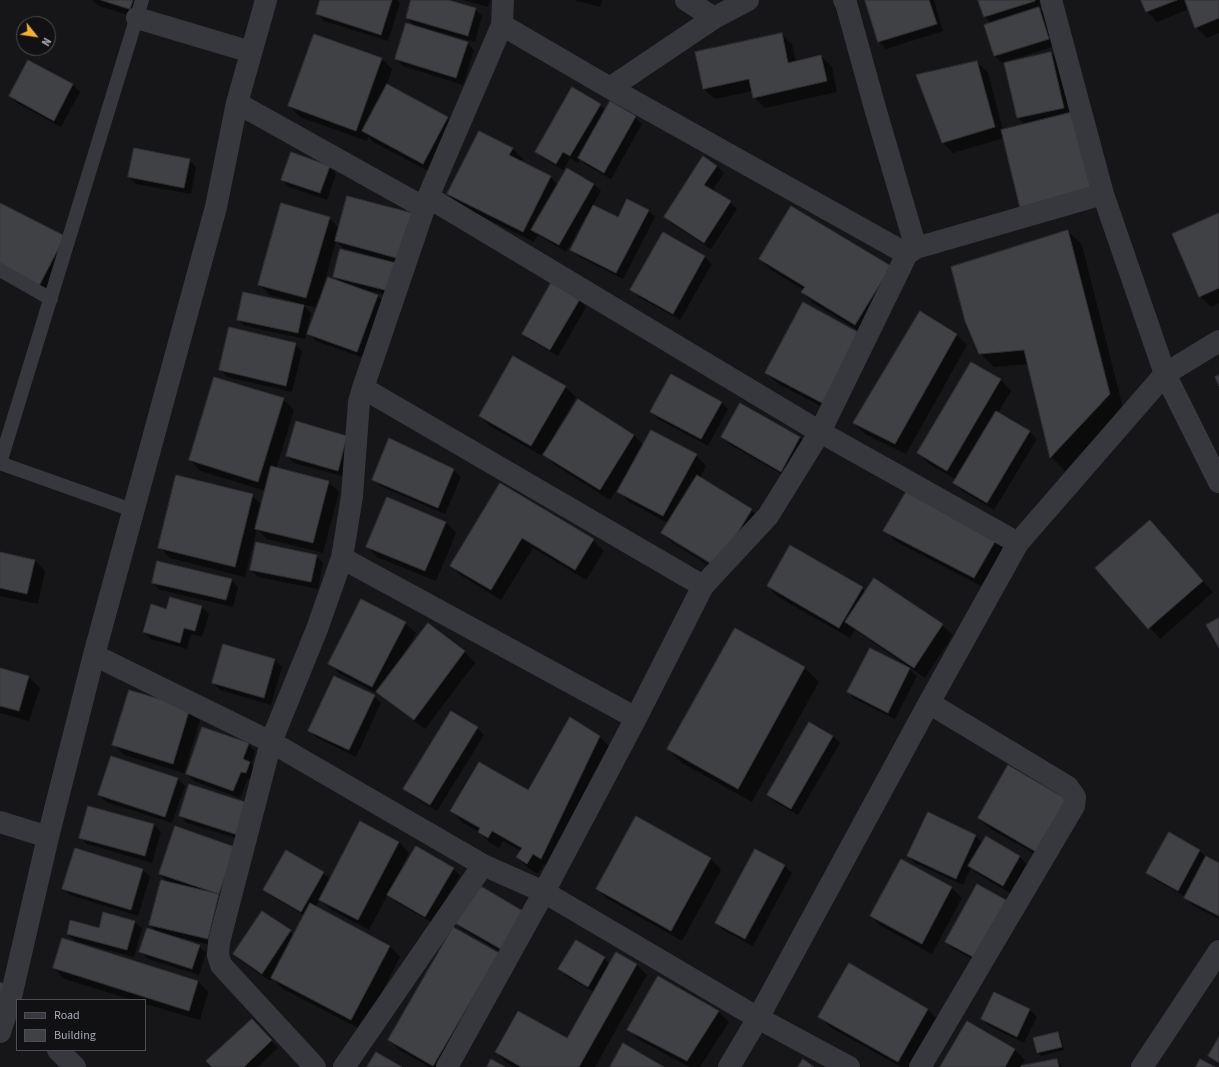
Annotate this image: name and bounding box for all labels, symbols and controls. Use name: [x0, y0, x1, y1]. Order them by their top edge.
north arrow: [16, 16, 56, 56]
text: N: [38, 35, 54, 49]
legend: [16, 999, 146, 1051]
text: Road: [54, 1007, 80, 1024]
text: Building: [54, 1027, 96, 1044]

